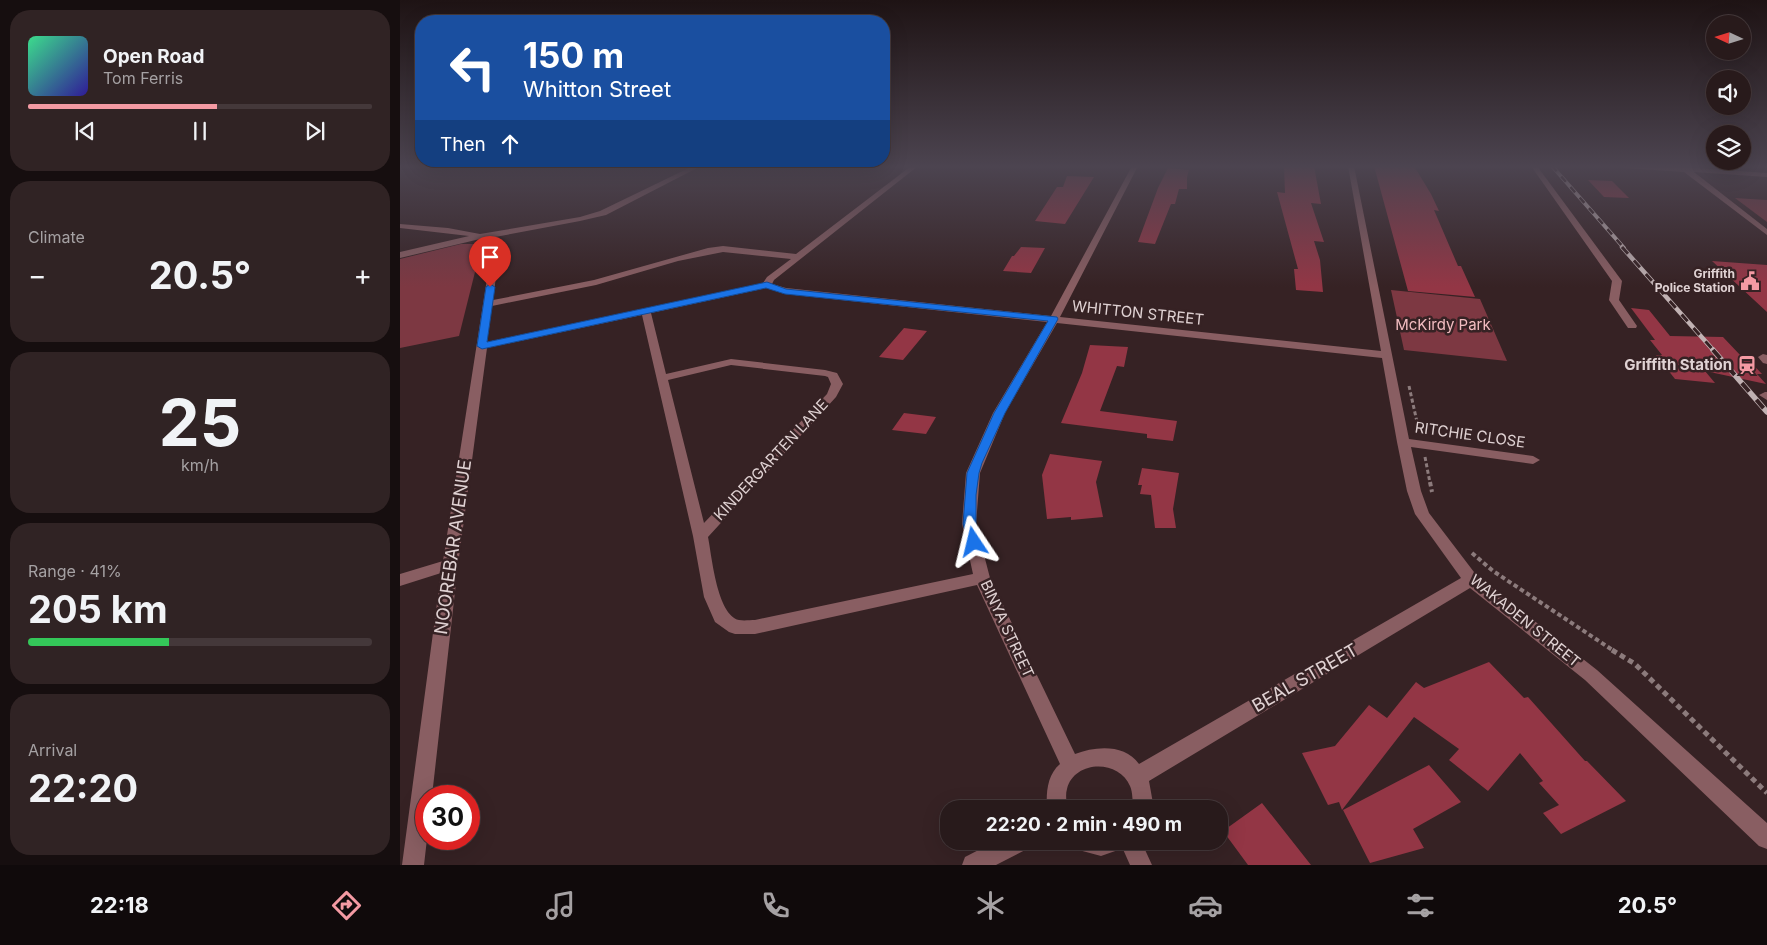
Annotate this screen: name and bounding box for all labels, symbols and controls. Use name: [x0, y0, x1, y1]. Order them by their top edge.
north arrow: [1706, 15, 1751, 60]
map controls: [1706, 15, 1751, 170]
text: 150 m: [523, 34, 624, 76]
icon: left: [440, 35, 505, 100]
text: Open Road: [103, 45, 204, 68]
text: Tom Ferris: [103, 68, 183, 88]
button: sound: [1706, 70, 1751, 115]
text: Whitton Street: [523, 76, 671, 102]
icon: previous: [71, 117, 99, 145]
icon: pause: [186, 117, 214, 145]
icon: next: [301, 117, 329, 145]
button: layers: [1706, 125, 1751, 170]
icon: ahead: [496, 130, 524, 158]
text: Then: [440, 133, 486, 156]
text: Climate: [28, 227, 85, 247]
pin: [469, 236, 511, 287]
icon: arrive: [476, 243, 504, 271]
text: 20.5°: [149, 252, 251, 298]
text: −: [28, 258, 47, 292]
text: +: [353, 258, 372, 292]
place label: Griffith Police Station: [1655, 266, 1735, 295]
public building icon: Griffith Police Station: [1739, 270, 1761, 292]
street label: WHITTON STREET: [1071, 296, 1205, 329]
park label: McKirdy Park: [1395, 315, 1492, 334]
station icon: Griffith Station: [1736, 354, 1758, 376]
place label: Griffith Station: [1624, 355, 1732, 374]
text: 25: [159, 383, 241, 462]
street label: KINDERGARTEN LANE: [709, 395, 832, 524]
street label: RITCHIE CLOSE: [1414, 417, 1527, 452]
text: km/h: [181, 455, 219, 475]
street label: NOOREBAR AVENUE: [430, 458, 475, 636]
position arrow: [947, 515, 999, 567]
text: Range · 41%: [28, 561, 122, 581]
street label: WAKADEN STREET: [1466, 570, 1584, 671]
street label: BINYA STREET: [977, 577, 1038, 681]
text: 205 km: [28, 586, 168, 632]
street label: BEAL STREET: [1248, 639, 1361, 716]
text: Arrival: [28, 740, 77, 760]
text: 22:20: [28, 765, 138, 811]
speed limit sign: 30: [415, 785, 480, 850]
text: 22:20 · 2 min · 490 m: [986, 813, 1182, 836]
icon: directions: [329, 888, 364, 923]
icon: music: [543, 888, 578, 923]
icon: phone: [758, 888, 793, 923]
icon: climate: [973, 888, 1008, 923]
icon: car: [1188, 888, 1223, 923]
icon: filters: [1403, 888, 1438, 923]
text: 22:18: [90, 892, 149, 918]
text: 20.5°: [1618, 892, 1677, 918]

